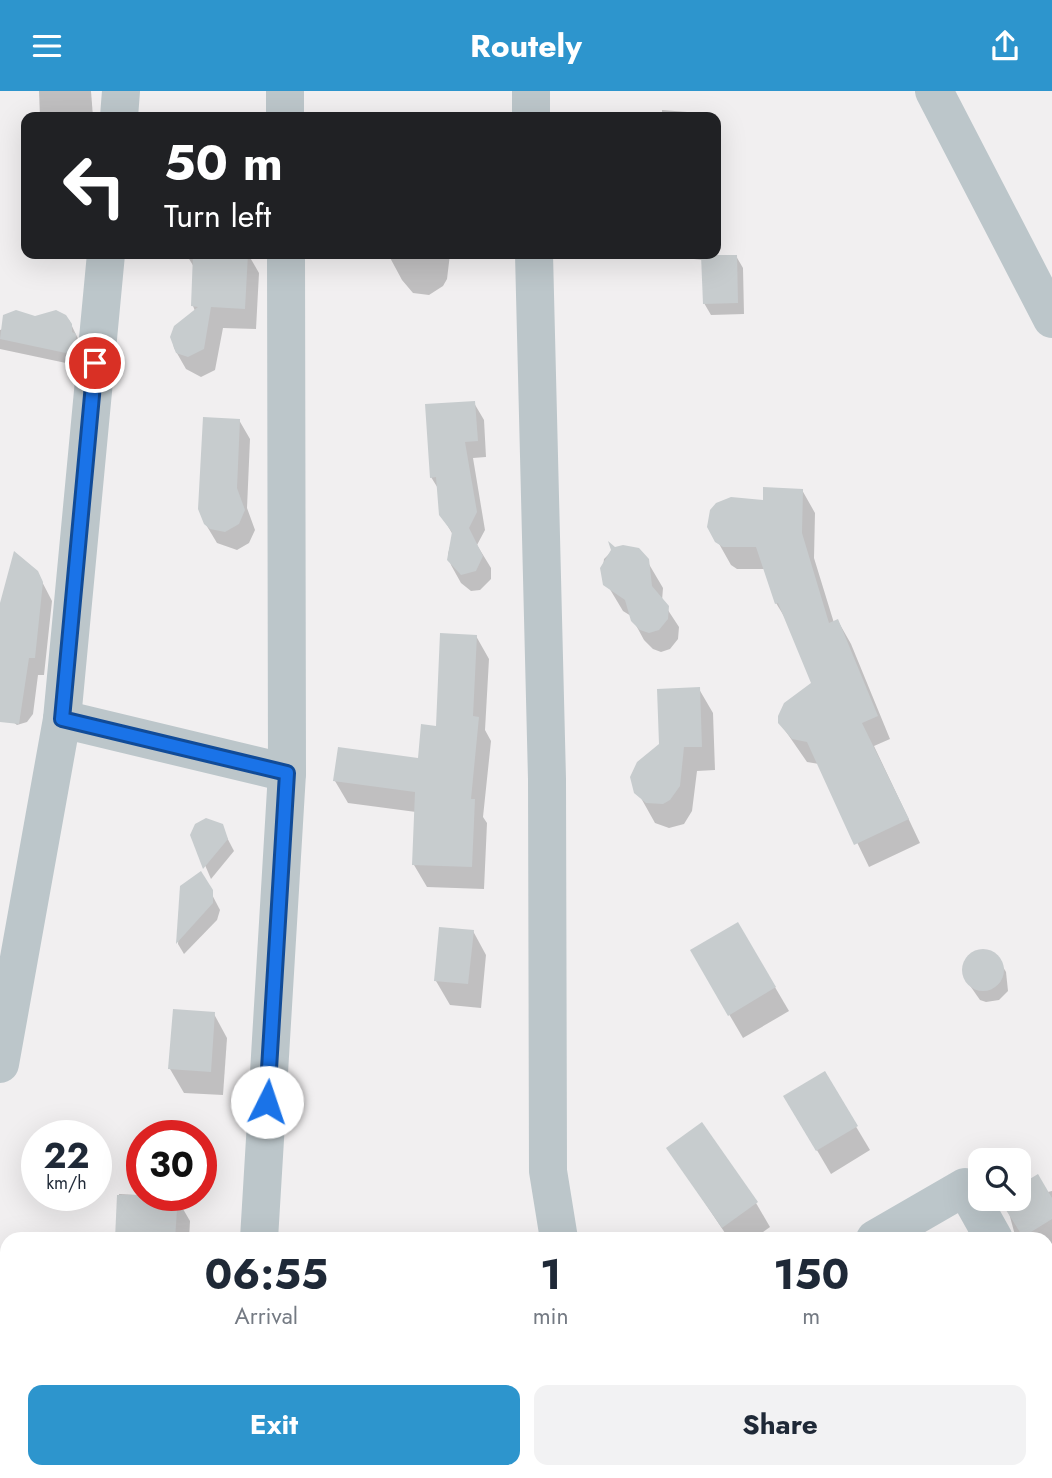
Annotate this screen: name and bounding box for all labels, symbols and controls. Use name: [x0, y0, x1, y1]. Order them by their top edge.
text: Routely: [470, 23, 582, 69]
icon: menu: [28, 27, 66, 65]
icon: share: [986, 27, 1024, 65]
text: 50 m: [164, 128, 283, 198]
icon: left: [49, 140, 140, 231]
text: Turn left: [164, 193, 271, 239]
pin: [65, 333, 125, 393]
icon: arrive: [76, 344, 114, 382]
position arrow: [230, 1065, 304, 1139]
speed limit sign: 30: [126, 1120, 217, 1211]
text: 22: [44, 1131, 89, 1181]
map controls: [968, 1148, 1031, 1211]
button: search: [968, 1148, 1031, 1211]
text: km/h: [46, 1170, 87, 1196]
text: 06:55: [205, 1244, 328, 1305]
text: 1: [540, 1244, 561, 1305]
text: 150: [773, 1244, 849, 1305]
text: Arrival: [235, 1299, 298, 1333]
text: min: [533, 1299, 569, 1333]
text: m: [802, 1299, 820, 1333]
button: Exit: [28, 1385, 520, 1465]
button: Share: [534, 1385, 1026, 1465]

